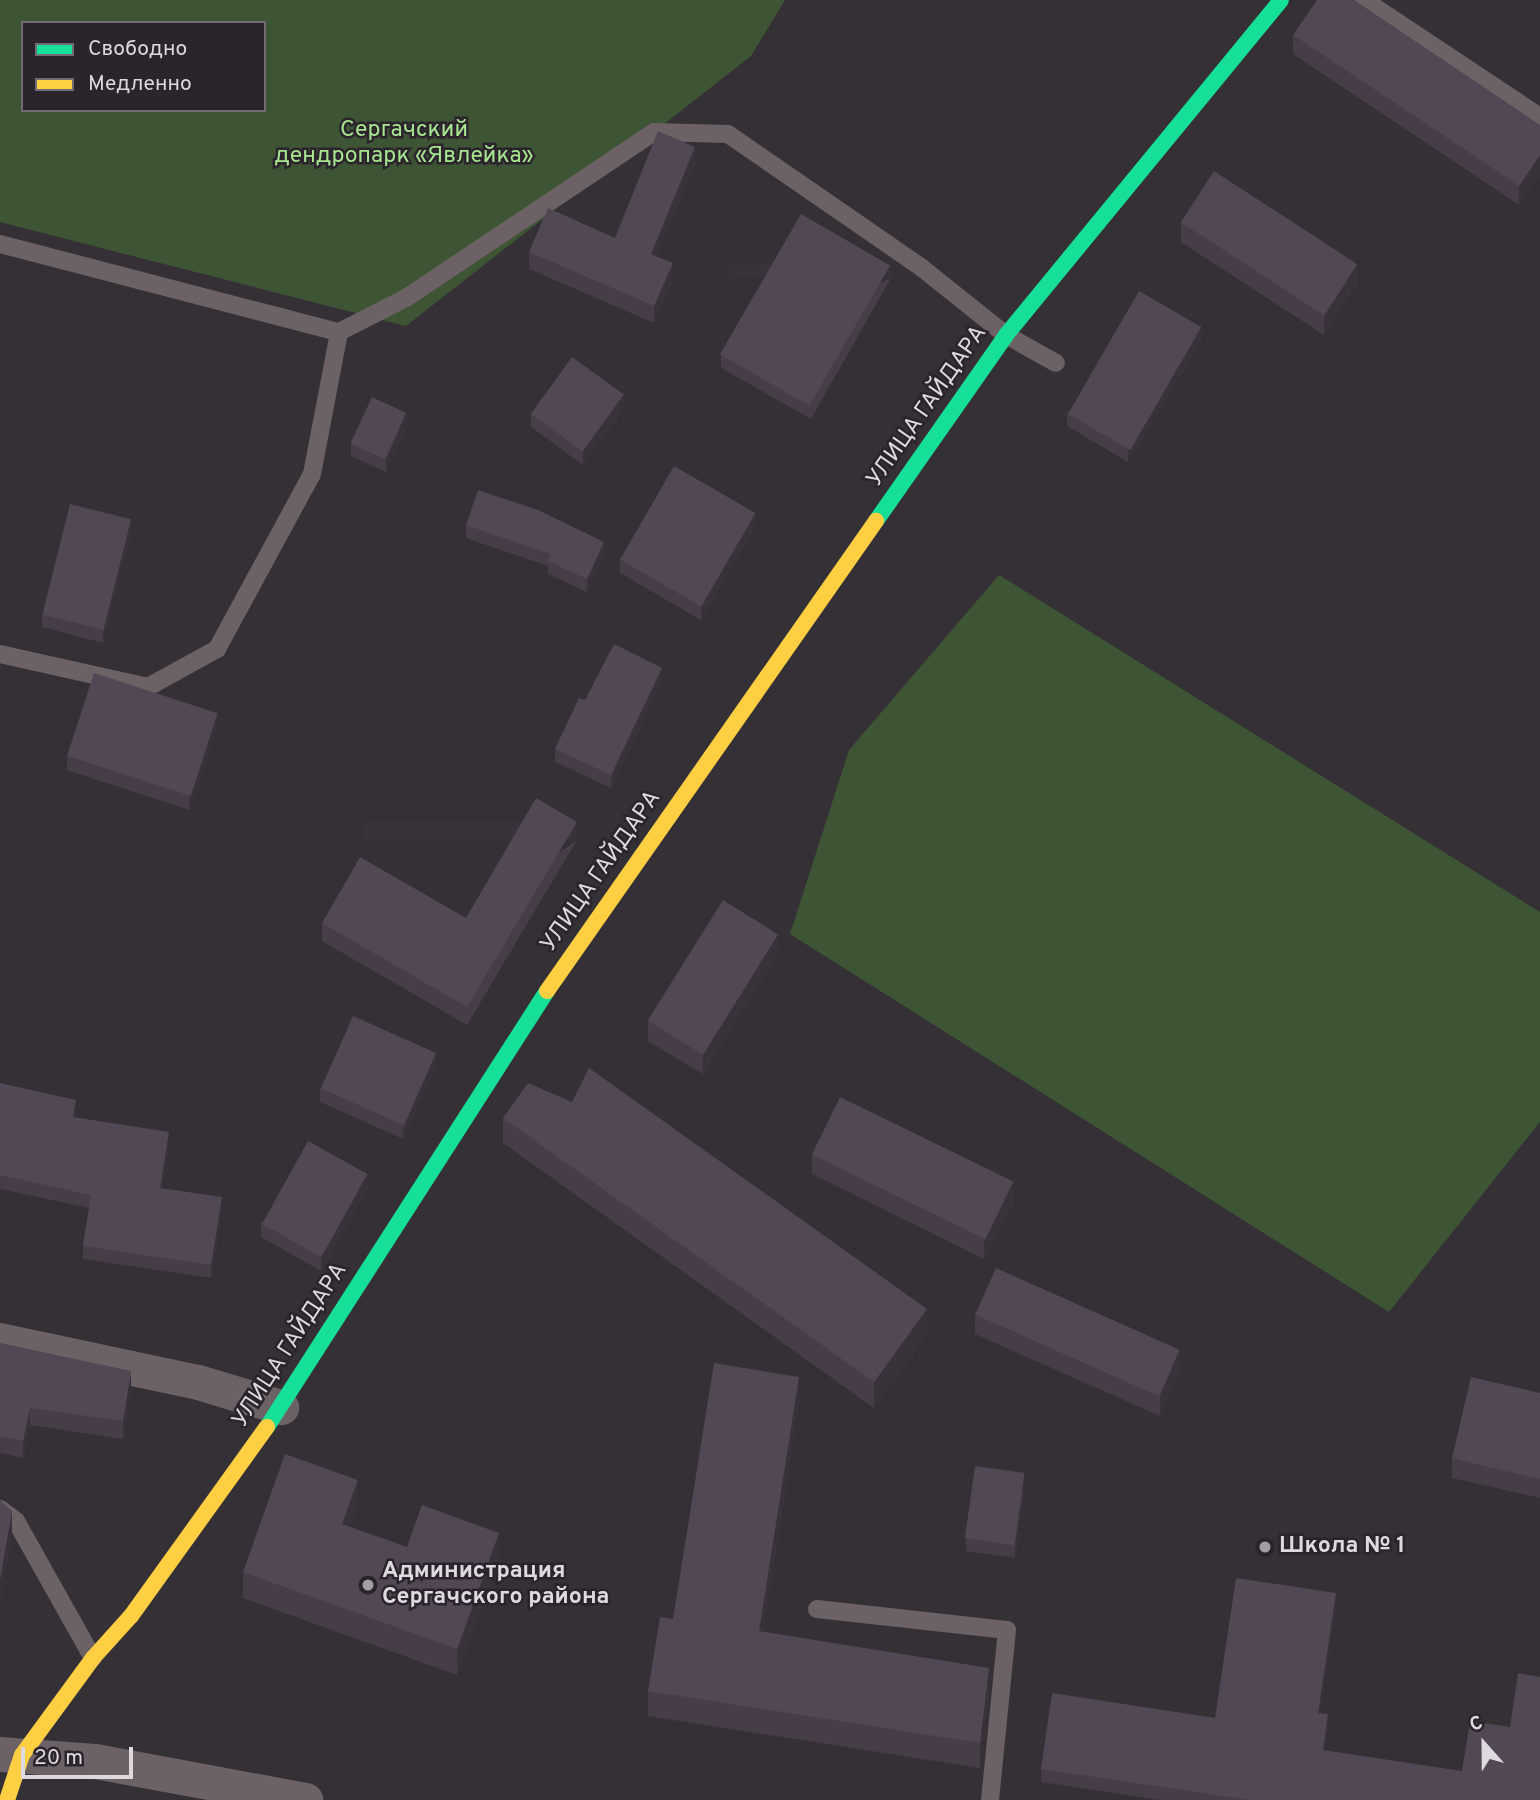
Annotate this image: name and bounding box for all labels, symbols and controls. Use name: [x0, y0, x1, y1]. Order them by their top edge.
legend: [21, 21, 266, 112]
text: Свободно: [88, 36, 187, 63]
text: Медленно: [88, 71, 192, 98]
park label: Сергачский дендропарк «Явлейка»: [274, 117, 534, 171]
street label: УЛИЦА ГАЙДАРА: [862, 321, 994, 493]
street label: УЛИЦА ГАЙДАРА: [536, 786, 668, 958]
street label: УЛИЦА ГАЙДАРА: [227, 1258, 355, 1434]
place label: Школа № 1: [1279, 1533, 1405, 1561]
marker: Школа № 1: [1257, 1539, 1273, 1555]
place label: Администрация Сергачского района: [382, 1558, 609, 1612]
marker: Администрация Сергачского района: [360, 1577, 376, 1593]
north arrow: [1449, 1709, 1519, 1779]
text: С: [1466, 1711, 1486, 1738]
scale bar: [24, 1734, 136, 1778]
text: 20 m: [34, 1745, 83, 1772]

